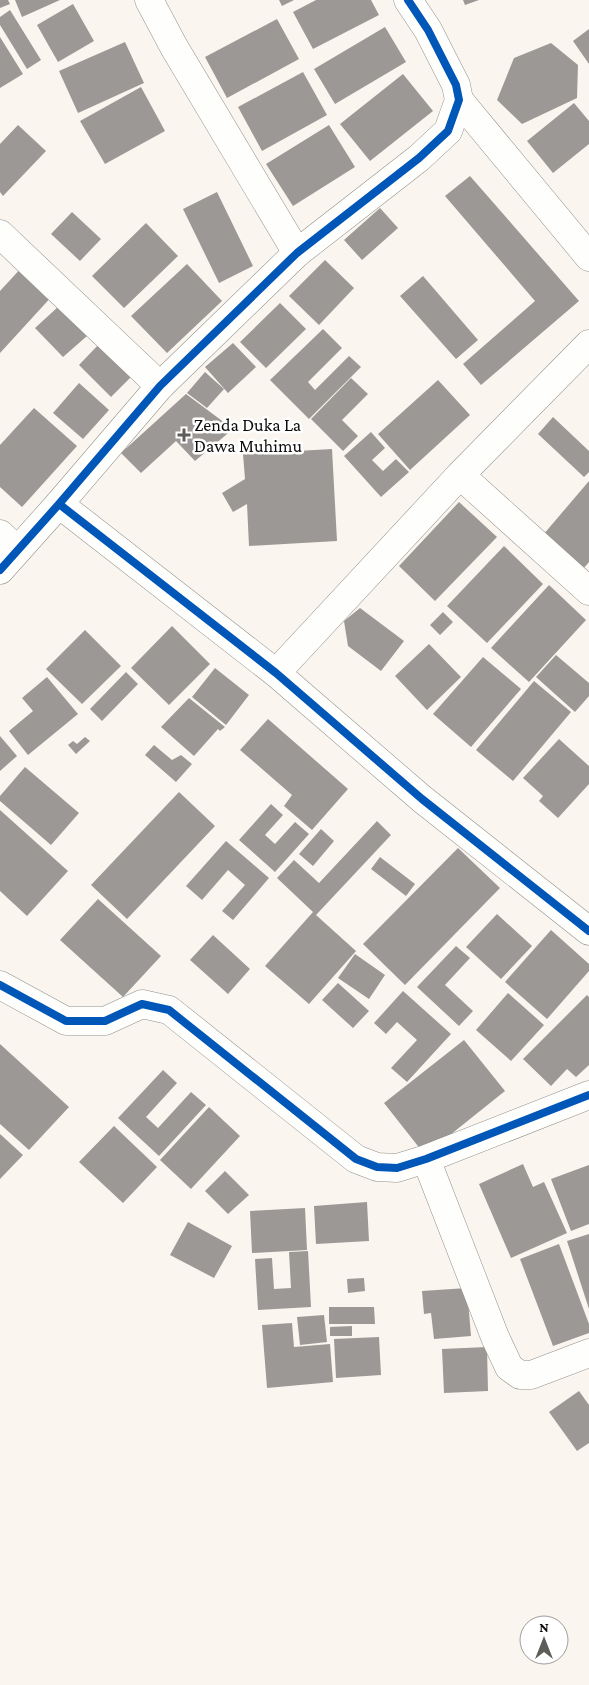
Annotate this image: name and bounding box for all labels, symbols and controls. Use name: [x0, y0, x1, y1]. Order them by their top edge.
place label: Zenda Duka La Dawa Muhimu: [194, 415, 302, 456]
marker: Zenda Duka La Dawa Muhimu: [178, 429, 190, 441]
north arrow: [519, 1615, 569, 1665]
text: N: [539, 1619, 549, 1635]

